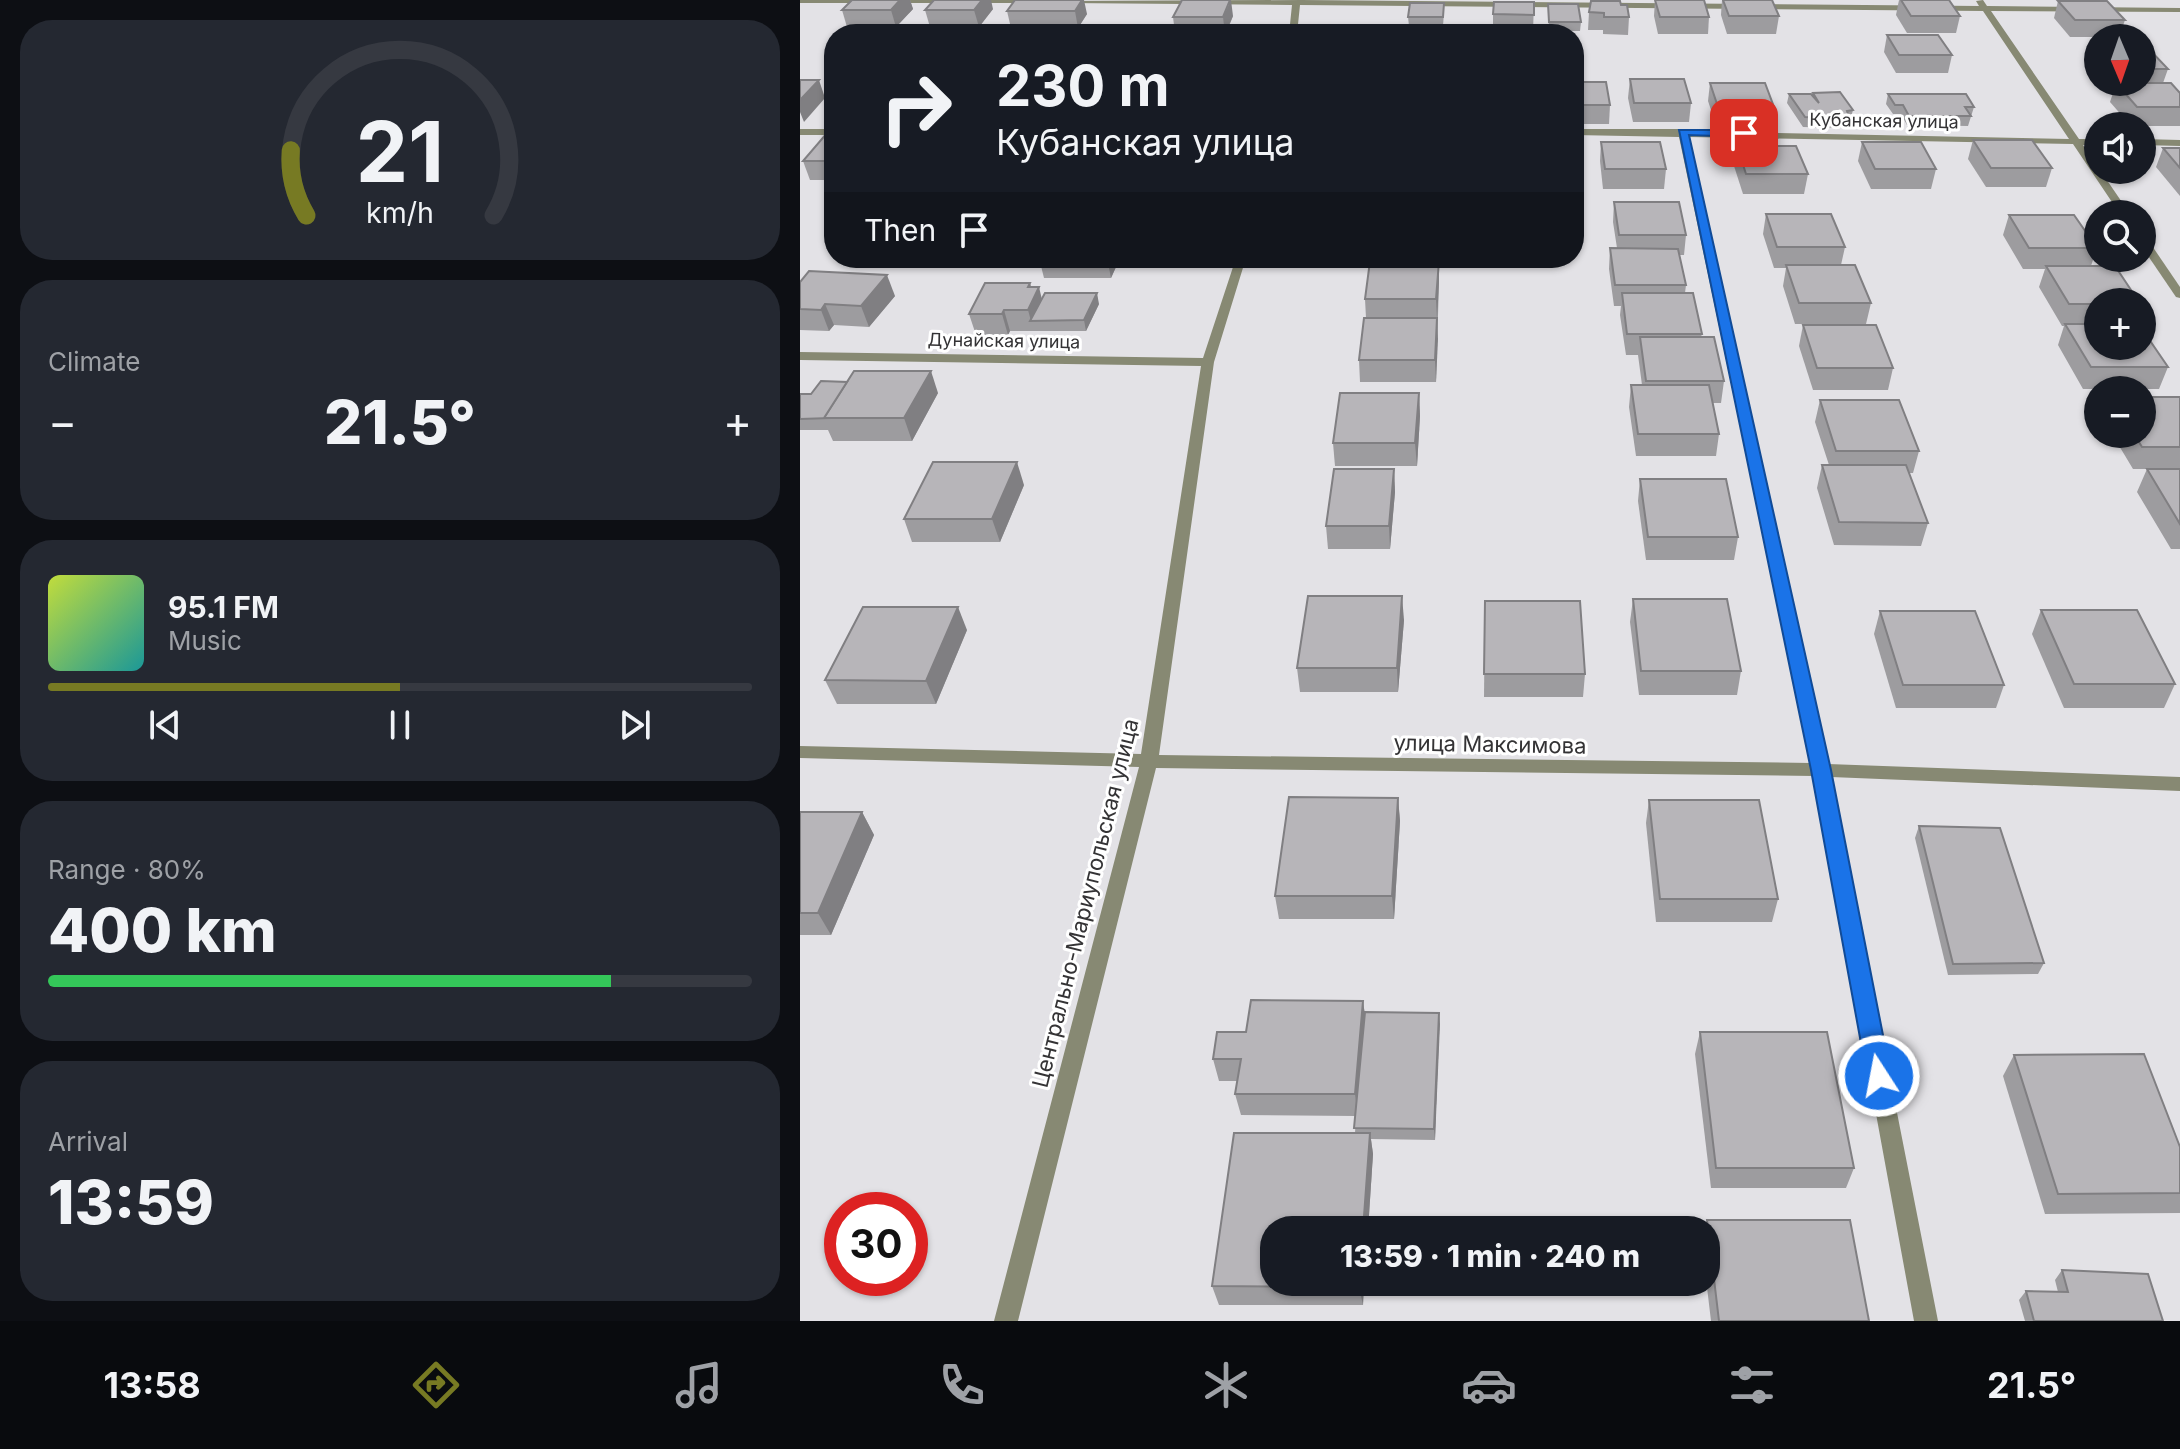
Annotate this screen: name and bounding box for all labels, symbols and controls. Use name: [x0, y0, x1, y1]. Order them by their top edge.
north arrow: [2084, 24, 2156, 96]
map controls: [2084, 24, 2156, 448]
text: 230 m: [996, 52, 1170, 120]
icon: right: [864, 56, 968, 160]
pin: [1710, 99, 1778, 167]
text: 21: [356, 101, 444, 202]
street label: Кубанская улица: [1809, 109, 1959, 132]
icon: arrive: [1722, 111, 1766, 155]
button: sound: [2084, 112, 2156, 184]
text: Кубанская улица: [996, 120, 1295, 164]
text: km/h: [366, 195, 434, 230]
button: search: [2084, 200, 2156, 272]
icon: arrive: [952, 208, 996, 252]
text: Then: [864, 212, 936, 248]
button: +: [2084, 288, 2156, 360]
street label: Дунайская улица: [928, 329, 1080, 352]
text: Climate: [48, 346, 140, 377]
button: −: [2084, 376, 2156, 448]
text: 21.5°: [324, 386, 476, 458]
text: −: [48, 395, 77, 449]
text: +: [723, 395, 752, 449]
text: 95.1 FM: [168, 589, 279, 625]
text: Music: [168, 625, 242, 656]
icon: previous: [143, 703, 187, 747]
icon: pause: [378, 703, 422, 747]
icon: next: [613, 703, 657, 747]
street label: Центрально-Мариупольская улица: [1027, 716, 1143, 1090]
street label: улица Максимова: [1393, 729, 1587, 759]
text: Range · 80%: [48, 854, 206, 885]
text: 400 km: [48, 894, 277, 966]
position arrow: [1837, 1034, 1921, 1118]
text: Arrival: [48, 1126, 128, 1157]
text: 13:59: [48, 1166, 214, 1238]
speed limit sign: 30: [824, 1192, 928, 1296]
text: 13:59 · 1 min · 240 m: [1340, 1238, 1640, 1274]
icon: directions: [408, 1357, 464, 1413]
icon: music: [671, 1357, 727, 1413]
icon: phone: [934, 1357, 990, 1413]
icon: climate: [1198, 1357, 1254, 1413]
icon: car: [1461, 1357, 1517, 1413]
icon: filters: [1724, 1357, 1780, 1413]
text: 13:58: [104, 1363, 201, 1407]
text: 21.5°: [1987, 1363, 2076, 1407]

